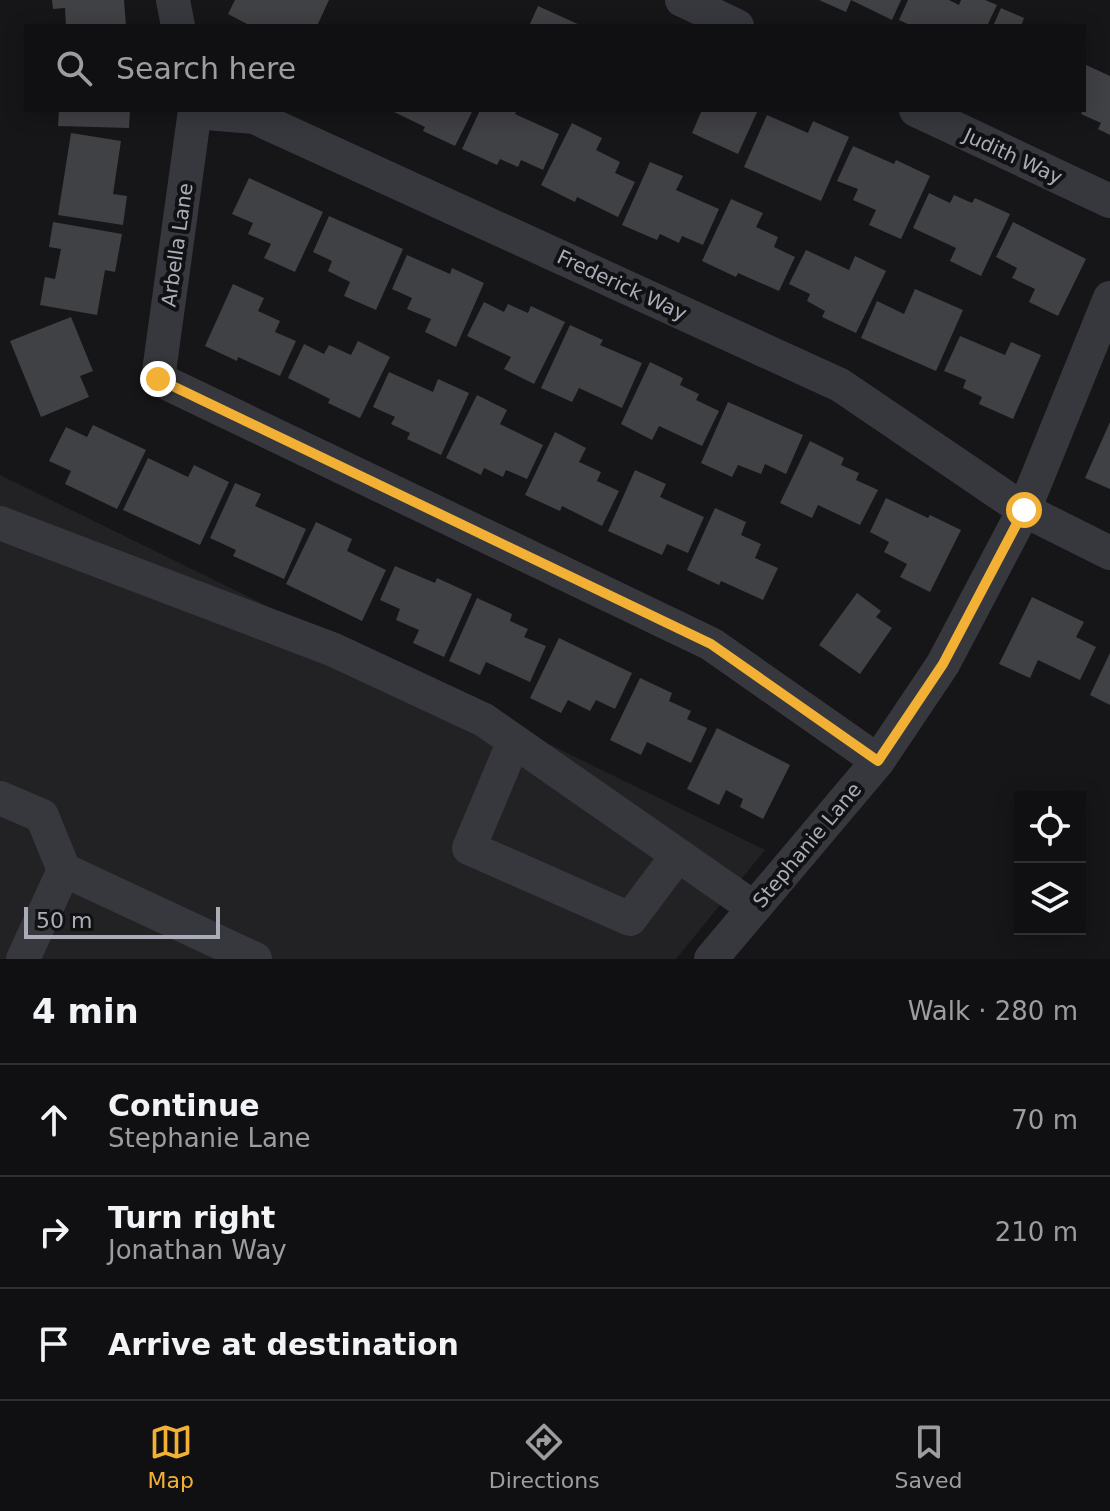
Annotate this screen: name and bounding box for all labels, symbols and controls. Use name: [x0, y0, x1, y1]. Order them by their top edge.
search box: [24, 24, 1086, 112]
icon: search: [52, 46, 96, 90]
text: Search here: [116, 51, 296, 86]
street label: Judith Way: [958, 122, 1066, 189]
street label: Arbella Lane: [156, 181, 198, 309]
street label: Frederick Way: [553, 244, 691, 326]
route end: [140, 361, 176, 397]
route start: [1006, 492, 1042, 528]
street label: Stephanie Lane: [748, 778, 866, 912]
map controls: [1014, 791, 1086, 935]
button: locate: [1014, 791, 1086, 863]
button: layers: [1014, 863, 1086, 935]
scale bar: [24, 903, 220, 939]
text: 50 m: [36, 908, 92, 933]
text: 4 min: [32, 991, 139, 1031]
text: Walk · 280 m: [908, 996, 1078, 1026]
text: Continue: [108, 1088, 260, 1123]
icon: ahead: [32, 1098, 76, 1142]
text: 70 m: [1011, 1105, 1078, 1135]
text: Stephanie Lane: [108, 1123, 310, 1153]
text: Turn right: [108, 1200, 275, 1235]
icon: right: [32, 1210, 76, 1254]
text: 210 m: [995, 1217, 1078, 1247]
text: Jonathan Way: [108, 1235, 287, 1265]
icon: arrive: [32, 1322, 76, 1366]
text: Arrive at destination: [108, 1327, 459, 1362]
tab: Map: [147, 1420, 194, 1493]
tab: Directions: [489, 1420, 600, 1493]
tab: Saved: [895, 1420, 963, 1493]

